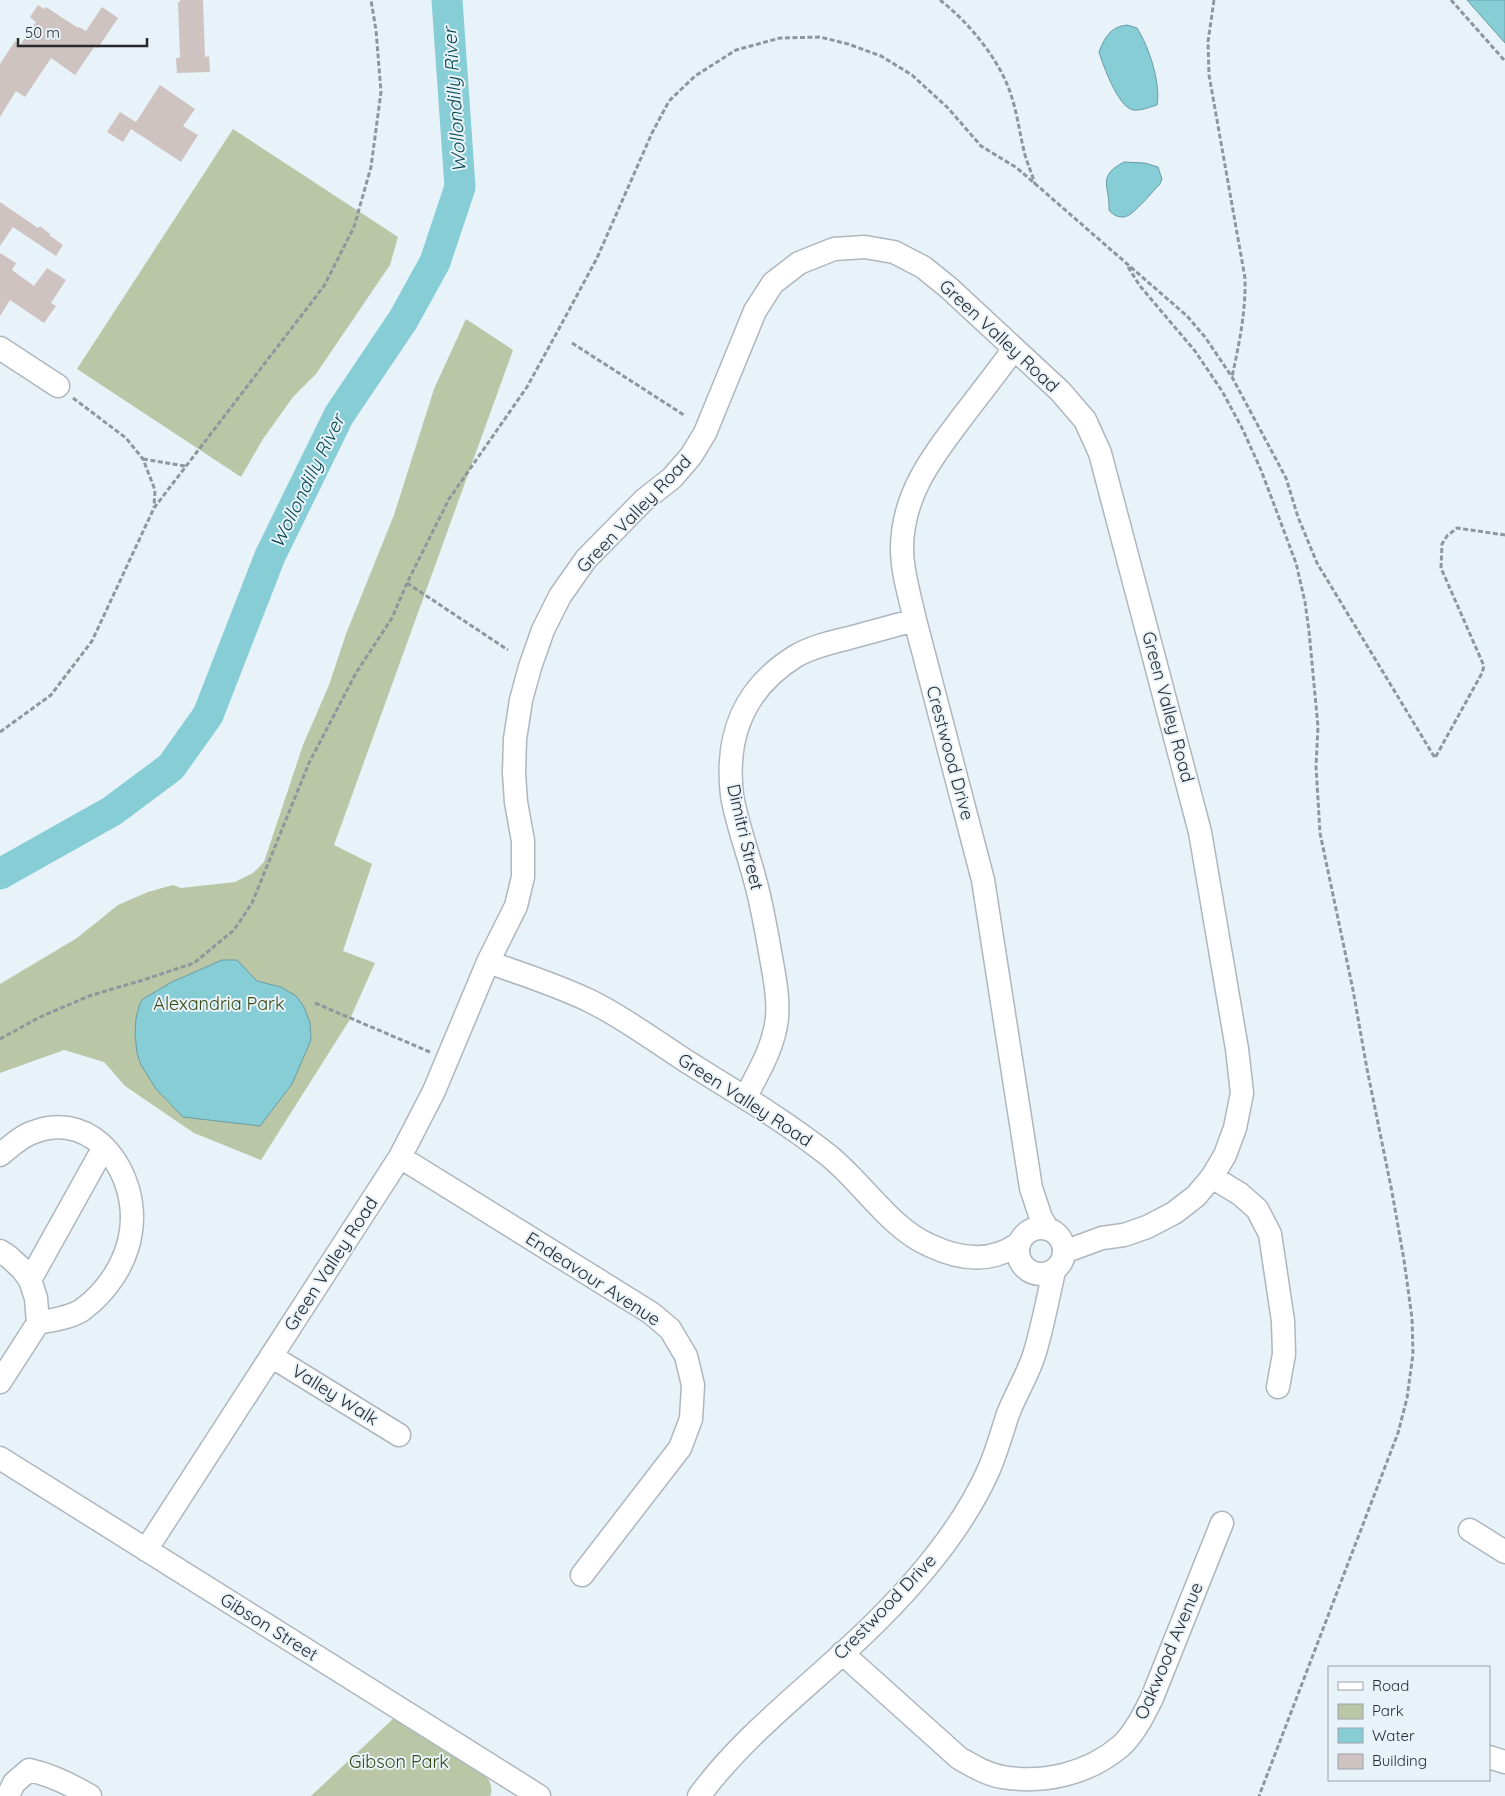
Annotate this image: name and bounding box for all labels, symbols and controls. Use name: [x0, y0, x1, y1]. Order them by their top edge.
scale bar: [18, 15, 146, 47]
text: 50 m: [25, 23, 60, 42]
water label: Wollondilly River: [437, 24, 471, 173]
street label: Green Valley Road: [935, 274, 1064, 397]
water label: Wollondilly River: [264, 408, 351, 552]
street label: Green Valley Road: [571, 450, 696, 578]
street label: Green Valley Road: [1137, 629, 1200, 785]
street label: Crestwood Drive: [921, 683, 979, 823]
street label: Dimitri Street: [722, 782, 769, 892]
park label: Alexandria Park: [153, 992, 285, 1015]
street label: Green Valley Road: [674, 1048, 817, 1152]
street label: Green Valley Road: [279, 1192, 383, 1335]
street label: Endeavour Avenue: [521, 1226, 665, 1331]
street label: Valley Walk: [288, 1359, 383, 1430]
street label: Crestwood Drive: [828, 1549, 941, 1664]
street label: Oakwood Avenue: [1129, 1579, 1208, 1723]
street label: Gibson Street: [216, 1587, 322, 1666]
legend: [1328, 1666, 1490, 1781]
text: Road: [1372, 1676, 1409, 1695]
text: Park: [1372, 1701, 1404, 1720]
text: Water: [1372, 1726, 1415, 1745]
park label: Gibson Park: [349, 1750, 449, 1773]
text: Building: [1372, 1751, 1427, 1770]

